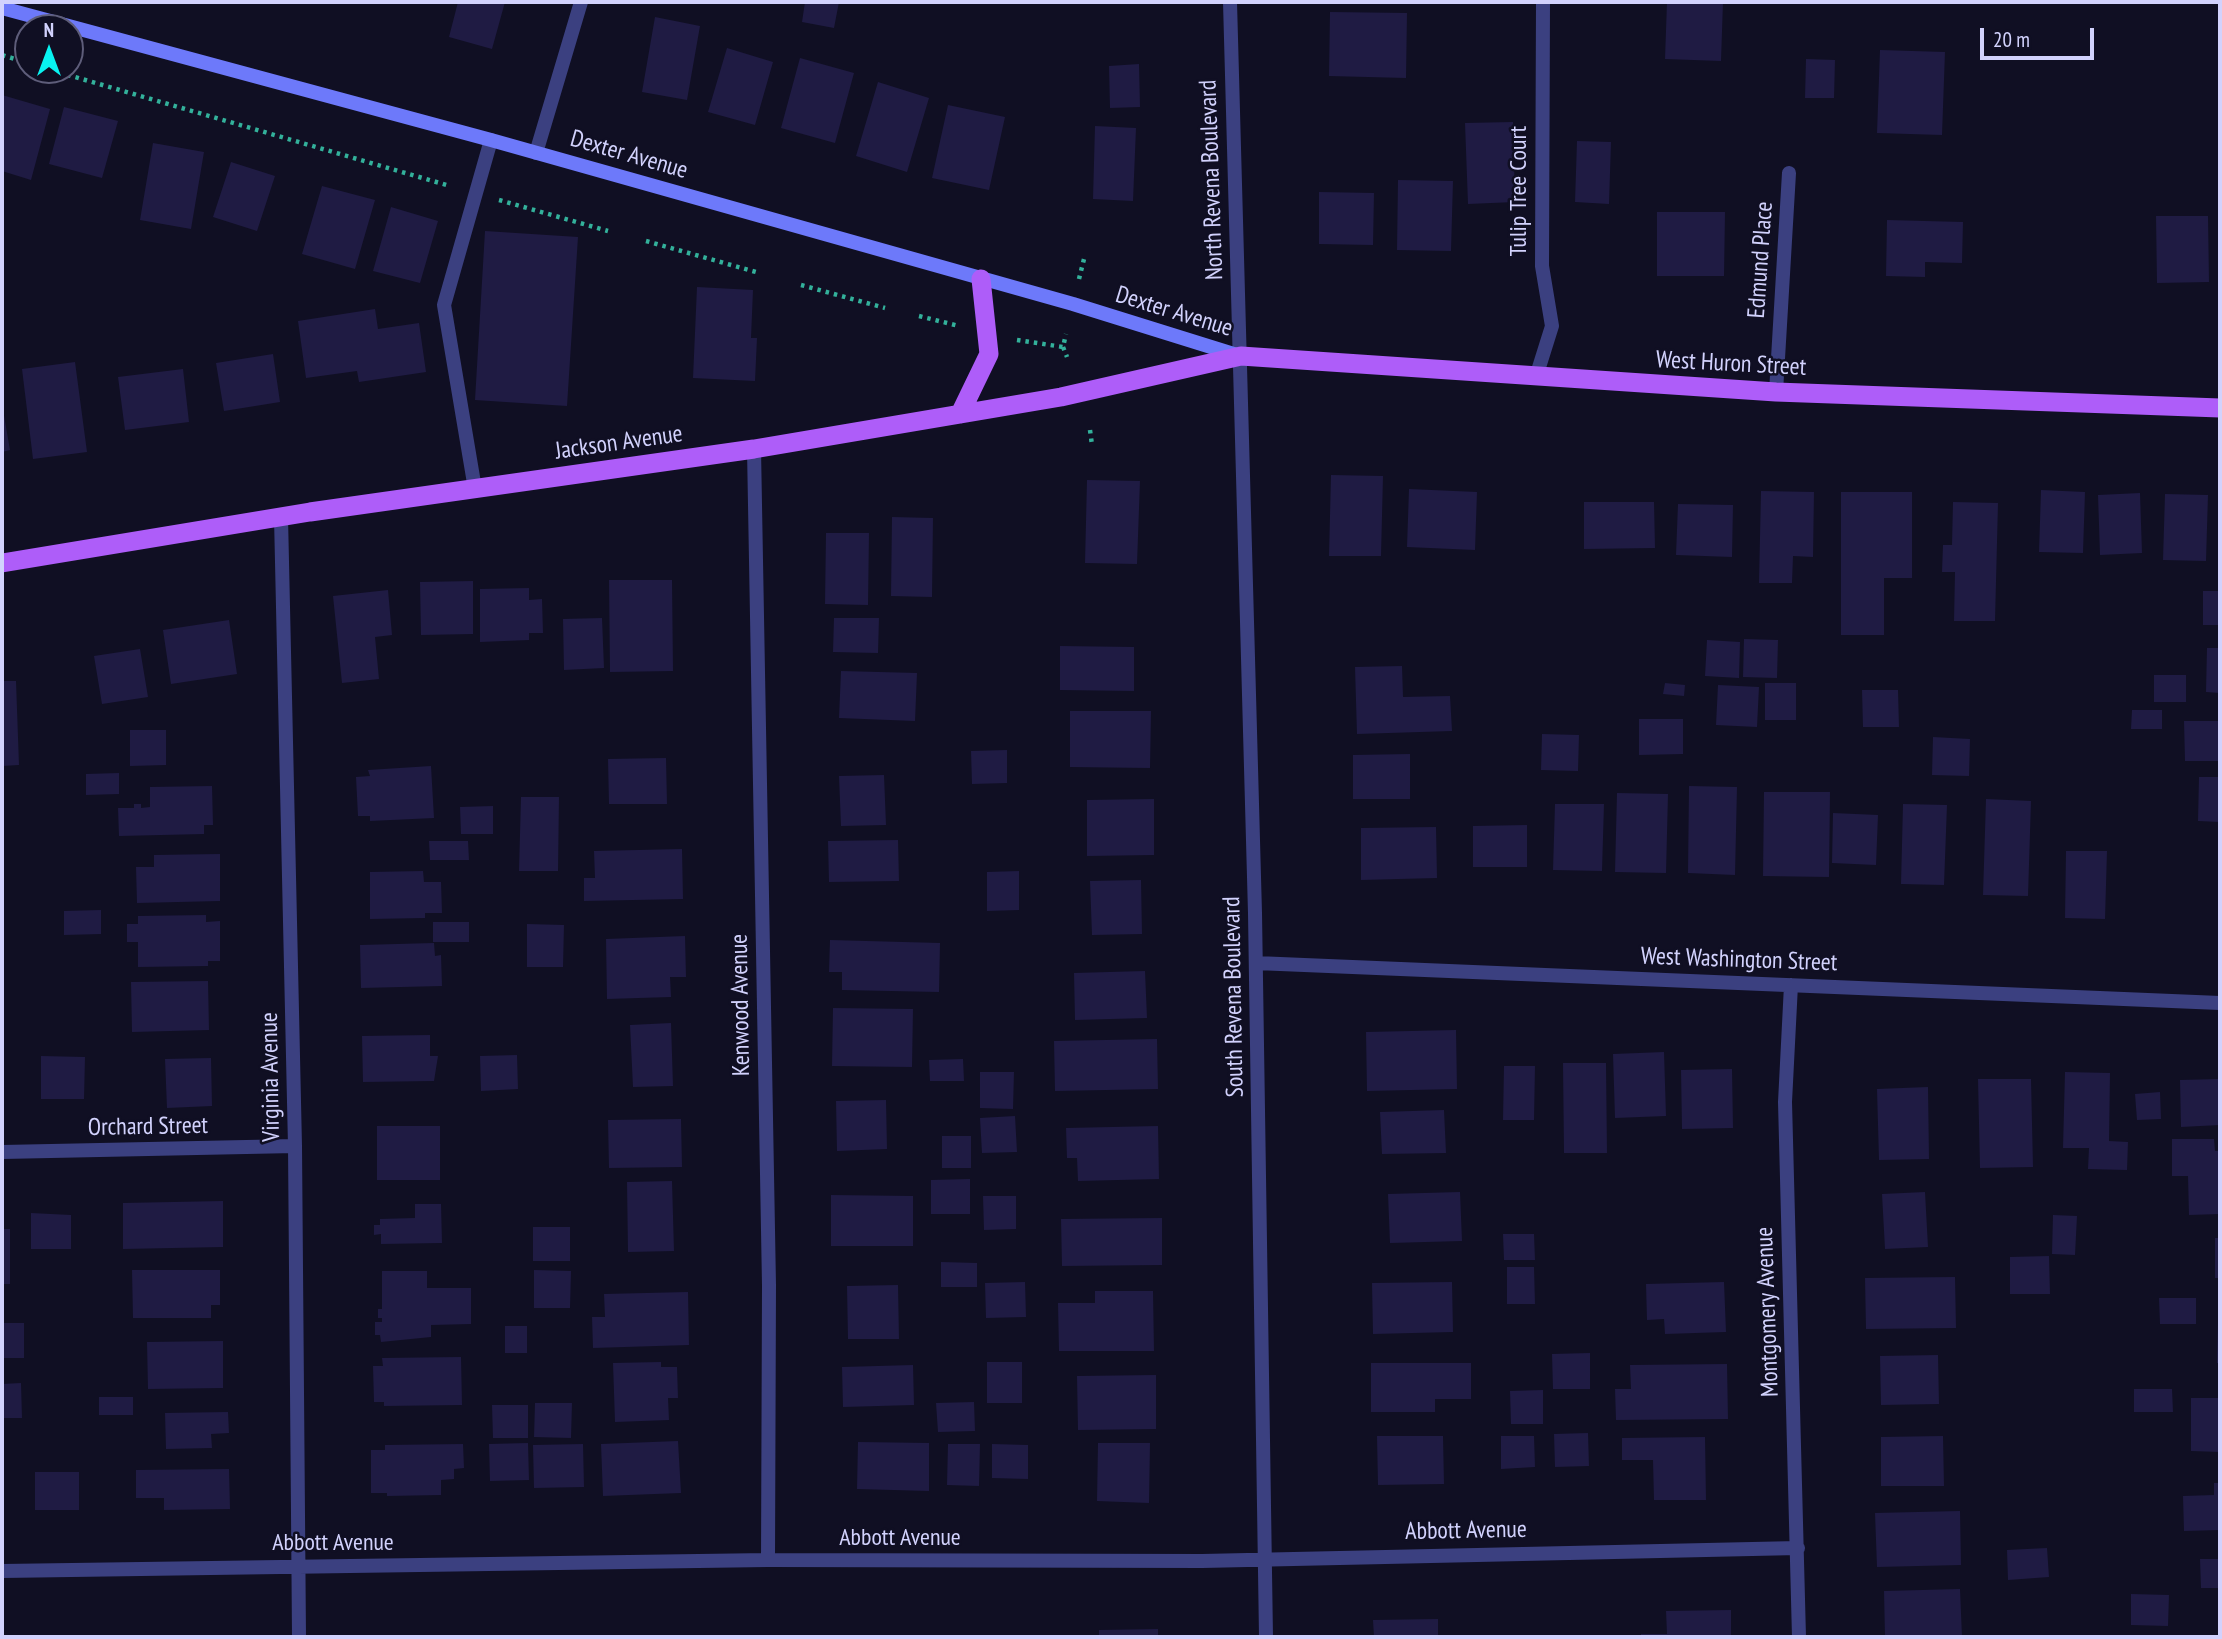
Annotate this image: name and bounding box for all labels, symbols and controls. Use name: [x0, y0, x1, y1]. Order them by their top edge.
north arrow: [14, 14, 84, 84]
scale bar: [1984, 14, 2098, 58]
text: N: [44, 18, 54, 42]
text: 20 m: [1993, 26, 2030, 53]
street label: North Revena Boulevard: [1194, 79, 1230, 281]
street label: Dexter Avenue: [567, 125, 691, 185]
street label: Tulip Tree Court: [1505, 126, 1533, 256]
street label: Edmund Place: [1743, 201, 1779, 319]
street label: Dexter Avenue: [1112, 281, 1236, 343]
street label: West Huron Street: [1655, 346, 1807, 382]
street label: Jackson Avenue: [554, 420, 684, 466]
street label: South Revena Boulevard: [1218, 896, 1250, 1098]
street label: Kenwood Avenue: [725, 934, 757, 1076]
street label: West Washington Street: [1640, 942, 1838, 978]
street label: Virginia Avenue: [255, 1012, 287, 1142]
street label: Orchard Street: [88, 1112, 208, 1142]
street label: Montgomery Avenue: [1751, 1226, 1785, 1398]
street label: Abbott Avenue: [1405, 1516, 1527, 1546]
street label: Abbott Avenue: [839, 1524, 961, 1552]
street label: Abbott Avenue: [272, 1529, 394, 1557]

